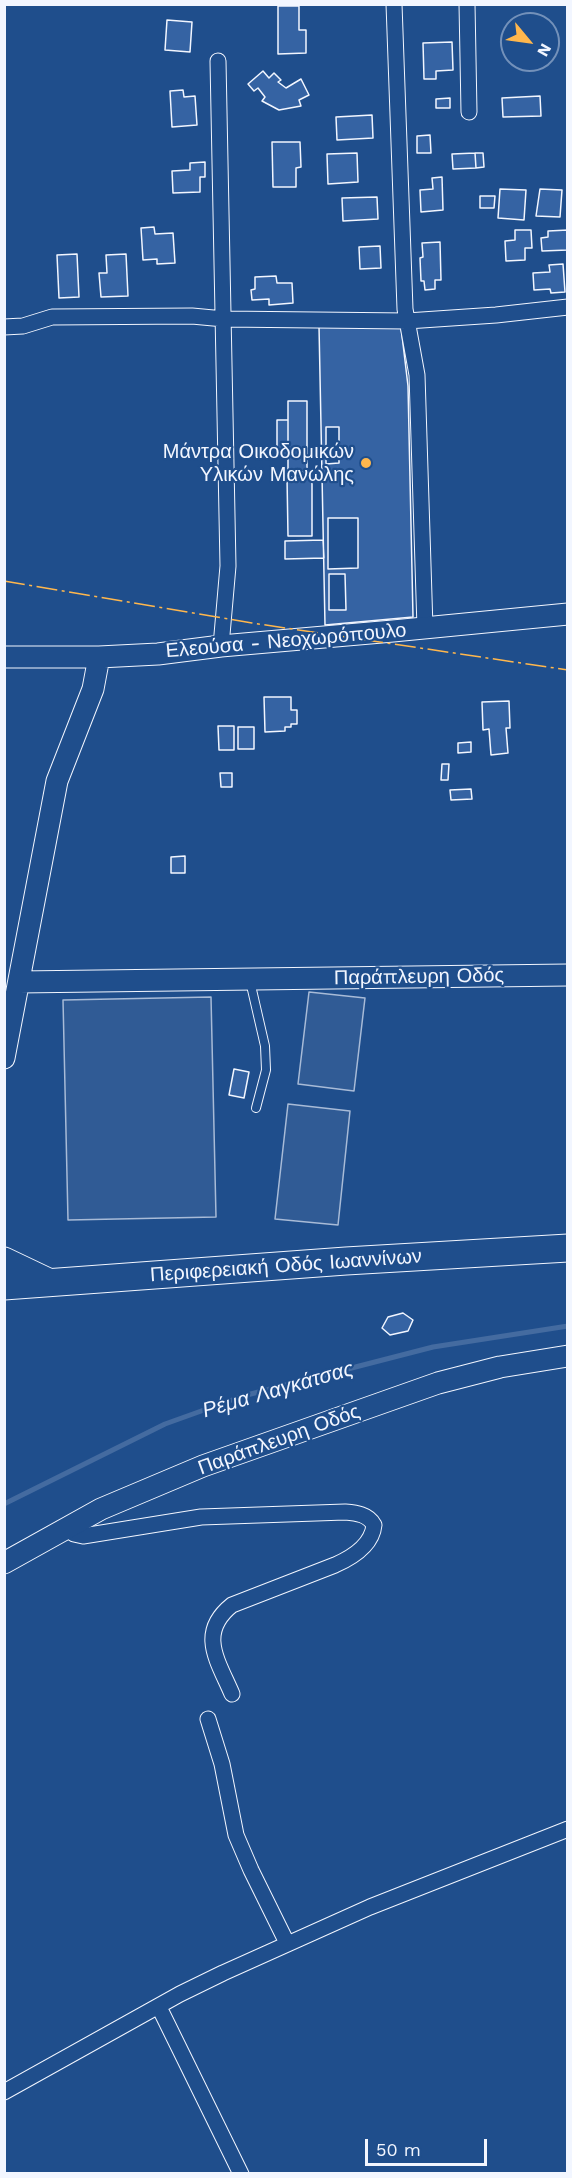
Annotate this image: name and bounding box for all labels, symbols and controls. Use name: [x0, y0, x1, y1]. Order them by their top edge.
north arrow: [500, 12, 560, 72]
text: N: [533, 40, 556, 60]
place label: Μάντρα Οικοδομικών Υλικών Μανώλης: [163, 440, 354, 487]
marker: Μάντρα Οικοδομικών Υλικών Μανώλης: [359, 456, 373, 470]
street label: Ελεούσα - Νεοχωρόπουλο: [165, 619, 407, 663]
street label: Παράπλευρη Οδός: [334, 964, 504, 990]
street label: Περιφερειακή Οδός Ιωαννίνων: [149, 1245, 423, 1287]
water label: Ρέμα Λαγκάτσας: [199, 1356, 357, 1424]
street label: Παράπλευρη Οδός: [195, 1400, 363, 1480]
scale bar: [368, 2127, 490, 2165]
text: 50 m: [376, 2139, 421, 2160]

